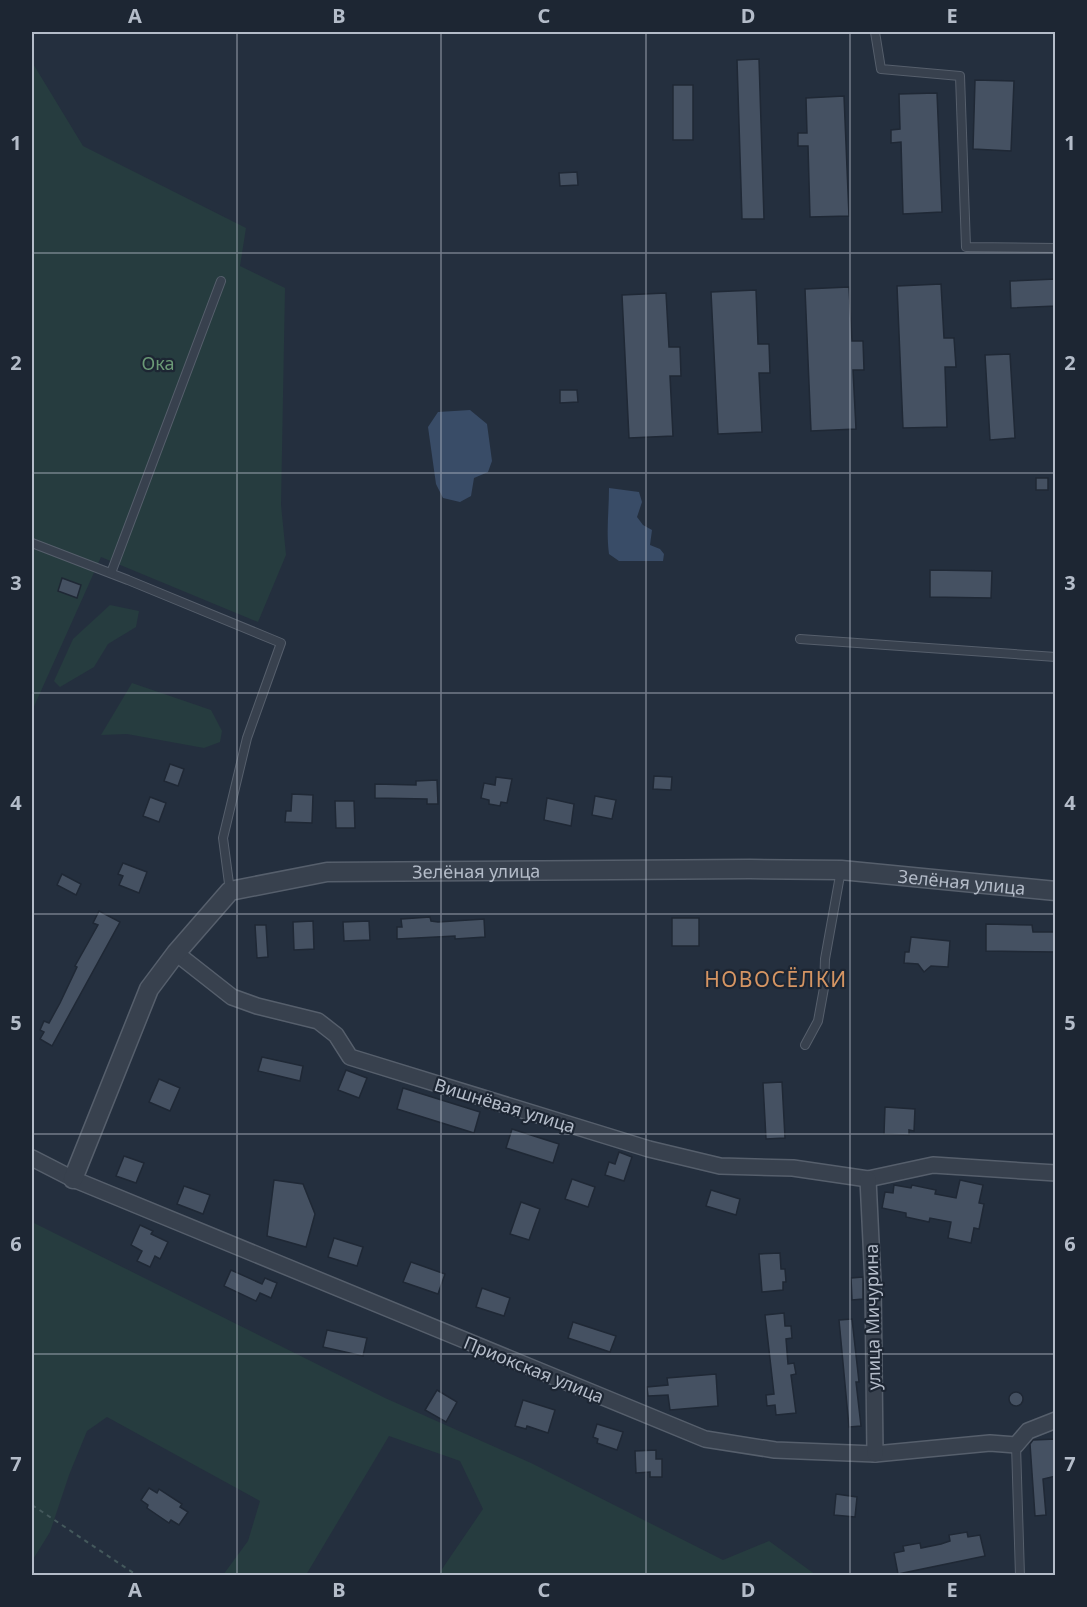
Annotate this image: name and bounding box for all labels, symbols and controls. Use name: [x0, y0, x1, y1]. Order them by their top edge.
text: A: [128, 2, 142, 29]
text: B: [332, 2, 346, 29]
text: C: [538, 2, 551, 29]
text: D: [741, 2, 755, 29]
text: E: [946, 2, 958, 29]
text: 1: [10, 129, 22, 156]
text: 1: [1064, 129, 1076, 156]
text: 2: [10, 349, 22, 376]
text: 2: [1064, 349, 1076, 376]
park label: Ока: [142, 351, 174, 375]
text: 3: [10, 569, 22, 596]
text: 3: [1064, 569, 1076, 596]
text: 4: [10, 789, 22, 816]
text: 4: [1064, 789, 1076, 816]
street label: Зелёная улица: [412, 858, 540, 883]
street label: Зелёная улица: [897, 864, 1027, 900]
district label: НОВОСЁЛКИ: [704, 965, 848, 993]
text: 5: [10, 1009, 22, 1036]
text: 5: [1064, 1009, 1076, 1036]
street label: Вишнёвая улица: [432, 1072, 578, 1138]
text: 6: [10, 1230, 22, 1257]
text: 6: [1064, 1230, 1076, 1257]
street label: улица Мичурина: [859, 1244, 885, 1390]
street label: Приокская улица: [460, 1330, 608, 1408]
text: 7: [10, 1450, 22, 1477]
text: 7: [1064, 1450, 1076, 1477]
text: A: [128, 1576, 142, 1603]
text: B: [332, 1576, 346, 1603]
text: C: [538, 1576, 551, 1603]
text: D: [741, 1576, 755, 1603]
text: E: [946, 1576, 958, 1603]

